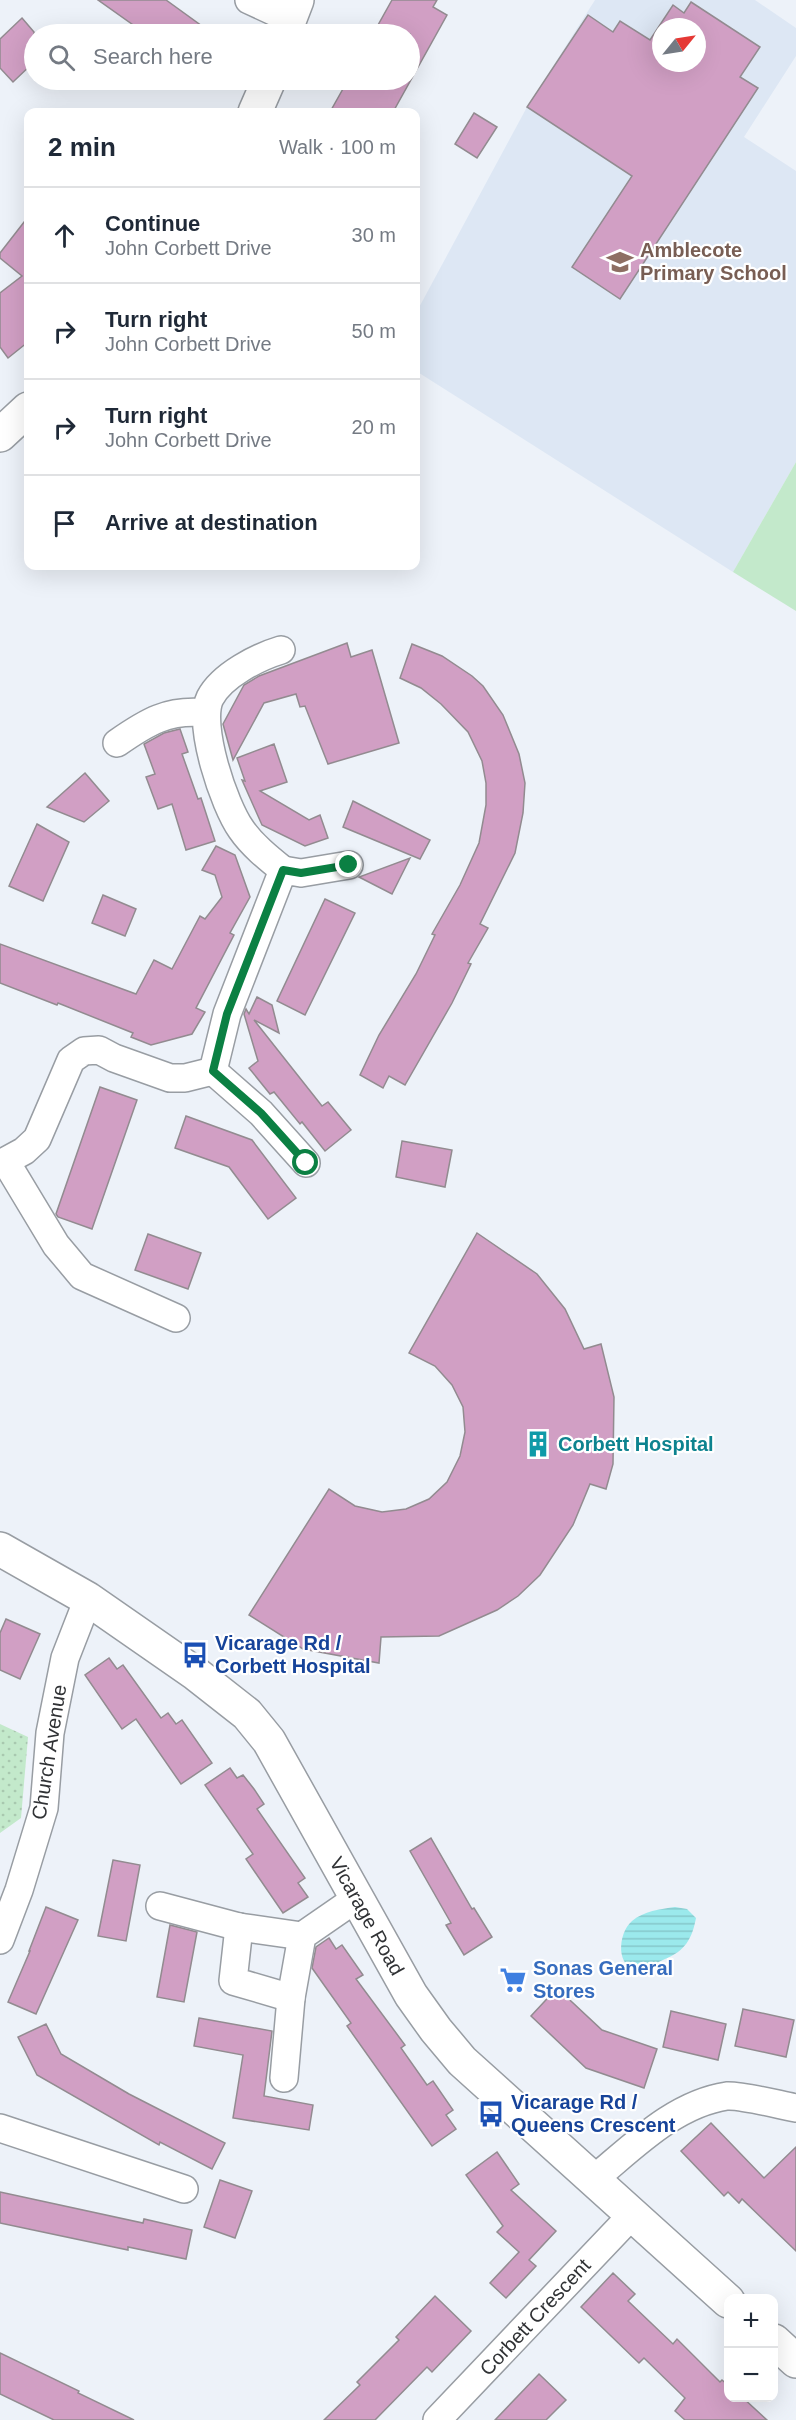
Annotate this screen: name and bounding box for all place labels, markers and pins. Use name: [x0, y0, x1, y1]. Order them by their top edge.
place label: Amblecote Primary School: [640, 239, 787, 284]
school or university icon: Amblecote Primary School: [605, 247, 635, 277]
building icon: Corbett Hospital: [523, 1429, 553, 1459]
place label: Corbett Hospital: [558, 1433, 714, 1455]
place label: Vicarage Rd / Corbett Hospital: [215, 1632, 371, 1677]
bus stop icon: Vicarage Rd / Corbett Hospital: [180, 1640, 210, 1670]
place label: Sonas General Stores: [533, 1957, 673, 2002]
supermarket icon: Sonas General Stores: [498, 1965, 528, 1995]
place label: Vicarage Rd / Queens Crescent: [511, 2091, 676, 2136]
bus stop icon: Vicarage Rd / Queens Crescent: [476, 2099, 506, 2129]

